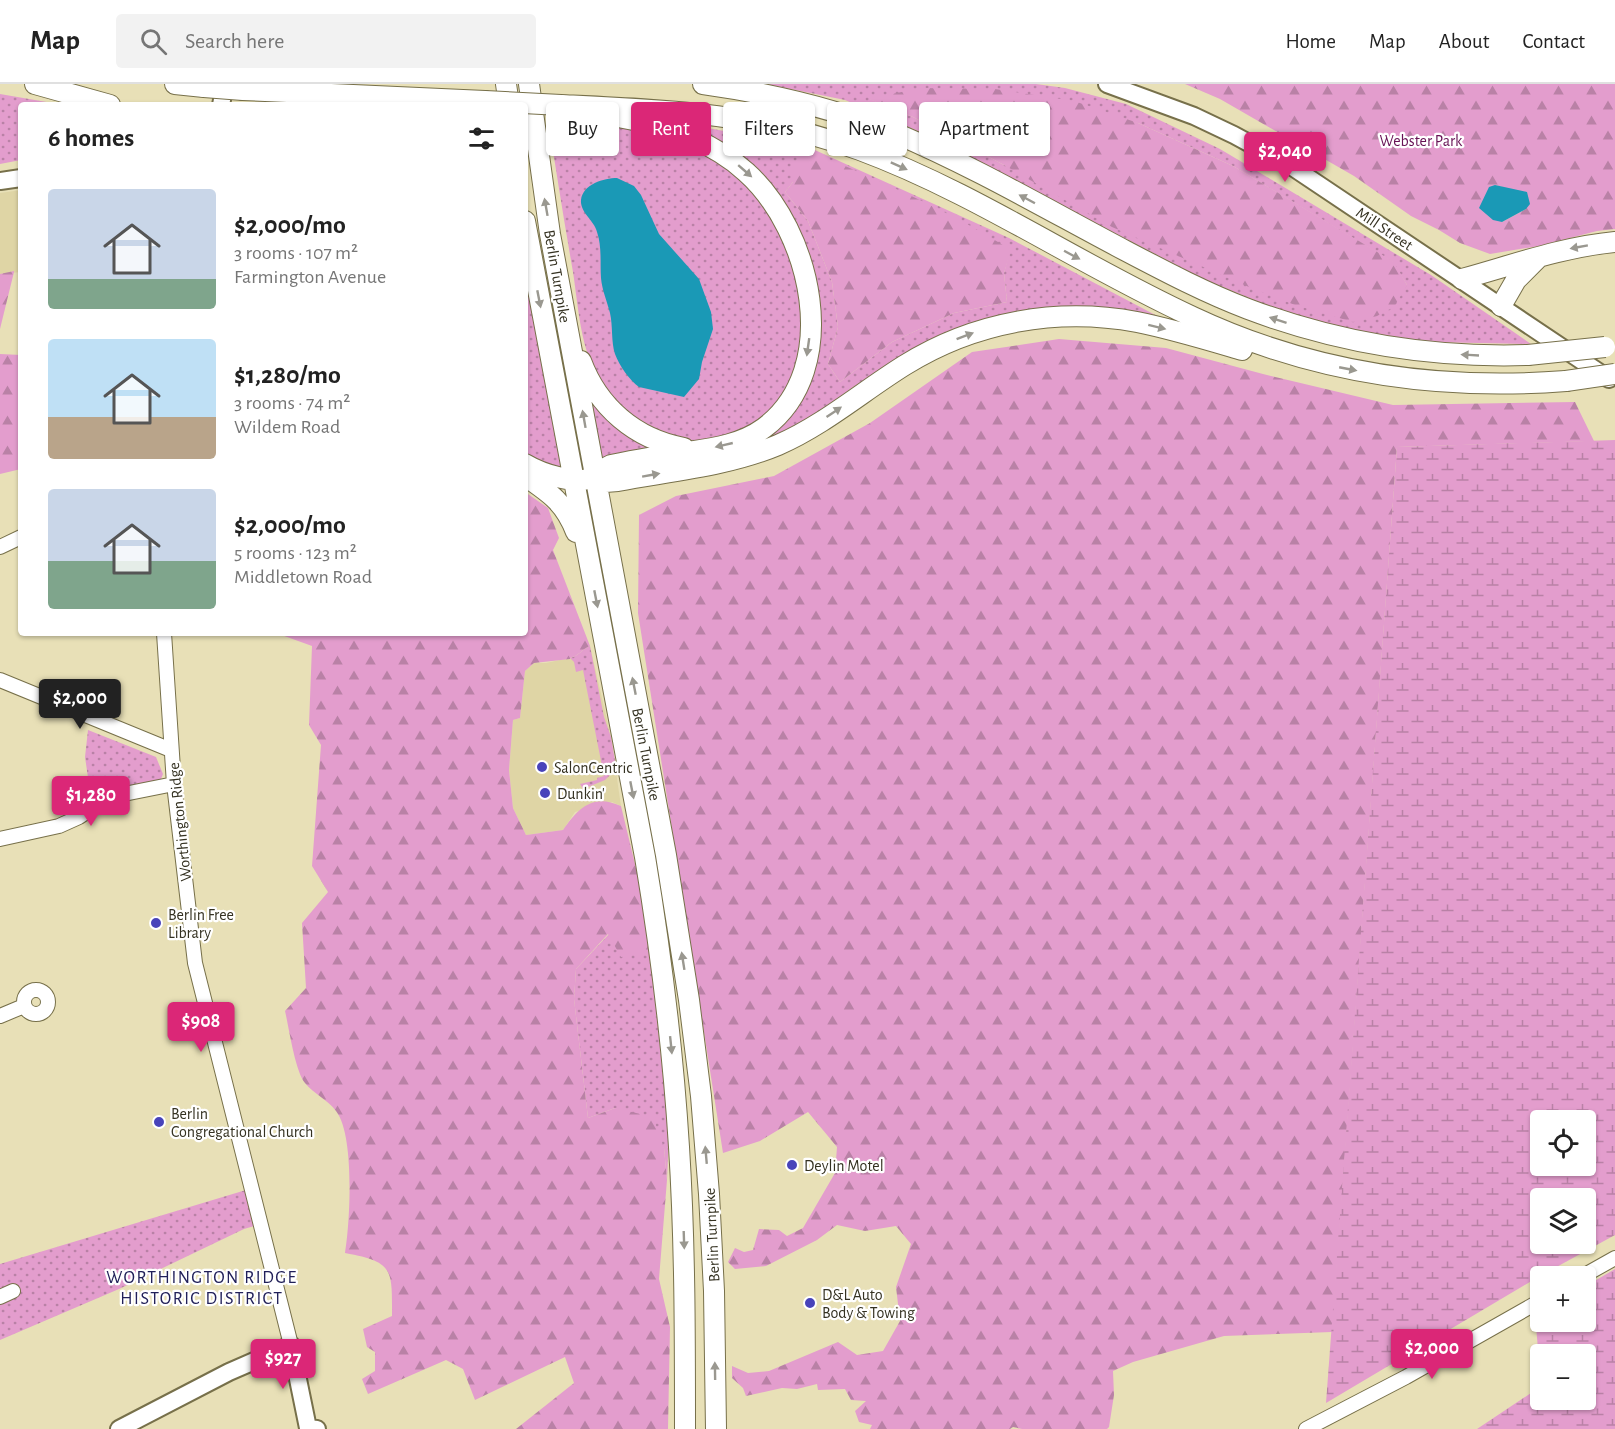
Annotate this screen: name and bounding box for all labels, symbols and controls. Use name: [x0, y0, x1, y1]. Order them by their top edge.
search box: [116, 14, 536, 68]
icon: search: [137, 25, 170, 58]
text: Map: [30, 27, 80, 55]
text: Search here: [185, 30, 284, 52]
text: Home: [1285, 31, 1336, 52]
text: Map: [1369, 31, 1406, 52]
text: About: [1439, 31, 1489, 52]
text: Contact: [1522, 31, 1585, 52]
chip: Buy: [546, 102, 619, 156]
chip: Rent: [631, 102, 711, 156]
chip: Filters: [723, 102, 815, 156]
chip: New: [827, 102, 907, 156]
chip: Apartment: [919, 102, 1050, 156]
icon: filters: [465, 122, 498, 155]
text: 6 homes: [48, 125, 134, 151]
pin: $2,040: [1236, 132, 1334, 183]
park label: Webster Park: [1380, 133, 1463, 149]
text: $2,040: [1258, 141, 1312, 161]
one-way arrow: [890, 162, 908, 171]
one-way arrow: [737, 164, 752, 177]
one-way arrow: [1019, 194, 1036, 204]
one-way arrow: [541, 197, 550, 216]
street label: Mill Street: [1353, 204, 1416, 254]
text: $2,000/mo: [234, 212, 346, 238]
icon: home: [96, 213, 168, 285]
street label: Berlin Turnpike: [541, 228, 573, 324]
one-way arrow: [1569, 242, 1588, 251]
text: 3 rooms · 107 m²: [234, 243, 358, 263]
one-way arrow: [1064, 250, 1081, 260]
text: Farmington Avenue: [234, 267, 386, 287]
one-way arrow: [535, 289, 544, 308]
one-way arrow: [1269, 315, 1287, 324]
one-way arrow: [1148, 322, 1166, 332]
one-way arrow: [957, 330, 975, 340]
one-way arrow: [803, 338, 812, 357]
one-way arrow: [1460, 350, 1479, 359]
text: $1,280/mo: [234, 362, 341, 388]
icon: home: [96, 363, 168, 435]
one-way arrow: [1339, 365, 1358, 374]
text: 3 rooms · 74 m²: [234, 393, 350, 413]
one-way arrow: [825, 406, 841, 418]
one-way arrow: [579, 409, 588, 428]
text: Wildem Road: [234, 417, 340, 437]
one-way arrow: [715, 441, 734, 451]
one-way arrow: [642, 470, 661, 479]
text: $2,000/mo: [234, 512, 346, 538]
icon: home: [96, 513, 168, 585]
text: 5 rooms · 123 m²: [234, 543, 357, 563]
text: Middletown Road: [234, 567, 372, 587]
one-way arrow: [592, 589, 601, 608]
one-way arrow: [629, 677, 638, 696]
pin: $2,000: [31, 679, 129, 730]
text: $2,000: [53, 688, 107, 708]
street label: Berlin Turnpike: [629, 706, 663, 802]
marker: SalonCentric: [535, 760, 549, 774]
place label: SalonCentric: [554, 760, 632, 776]
street label: Worthington Ridge: [166, 762, 194, 882]
pin: $1,280: [42, 776, 140, 827]
one-way arrow: [628, 781, 637, 800]
text: $1,280: [66, 785, 116, 805]
marker: Dunkin': [538, 786, 552, 800]
place label: Dunkin': [557, 786, 605, 802]
place label: Berlin Free Library: [168, 907, 234, 942]
marker: Berlin Free Library: [149, 916, 163, 930]
one-way arrow: [679, 952, 688, 971]
pin: $908: [165, 1002, 237, 1053]
text: $908: [182, 1011, 220, 1031]
one-way arrow: [666, 1036, 676, 1055]
place label: Berlin Congregational Church: [171, 1106, 313, 1140]
map controls: [1530, 1110, 1596, 1410]
button: locate: [1530, 1110, 1596, 1176]
marker: Berlin Congregational Church: [152, 1115, 166, 1129]
one-way arrow: [701, 1145, 711, 1164]
marker: Deylin Motel: [785, 1158, 799, 1172]
place label: Deylin Motel: [804, 1158, 884, 1175]
street label: Berlin Turnpike: [702, 1187, 722, 1282]
button: layers: [1530, 1188, 1596, 1254]
one-way arrow: [679, 1230, 688, 1249]
button: +: [1530, 1266, 1596, 1332]
district label: WORTHINGTON RIDGE HISTORIC DISTRICT: [106, 1269, 298, 1308]
place label: D&L Auto Body & Towing: [822, 1287, 915, 1322]
marker: D&L Auto Body & Towing: [803, 1296, 817, 1310]
pin: $2,000: [1383, 1329, 1481, 1380]
text: $2,000: [1405, 1338, 1459, 1358]
pin: $927: [247, 1339, 319, 1390]
button: −: [1530, 1344, 1596, 1410]
text: $927: [265, 1348, 301, 1368]
one-way arrow: [711, 1361, 720, 1380]

